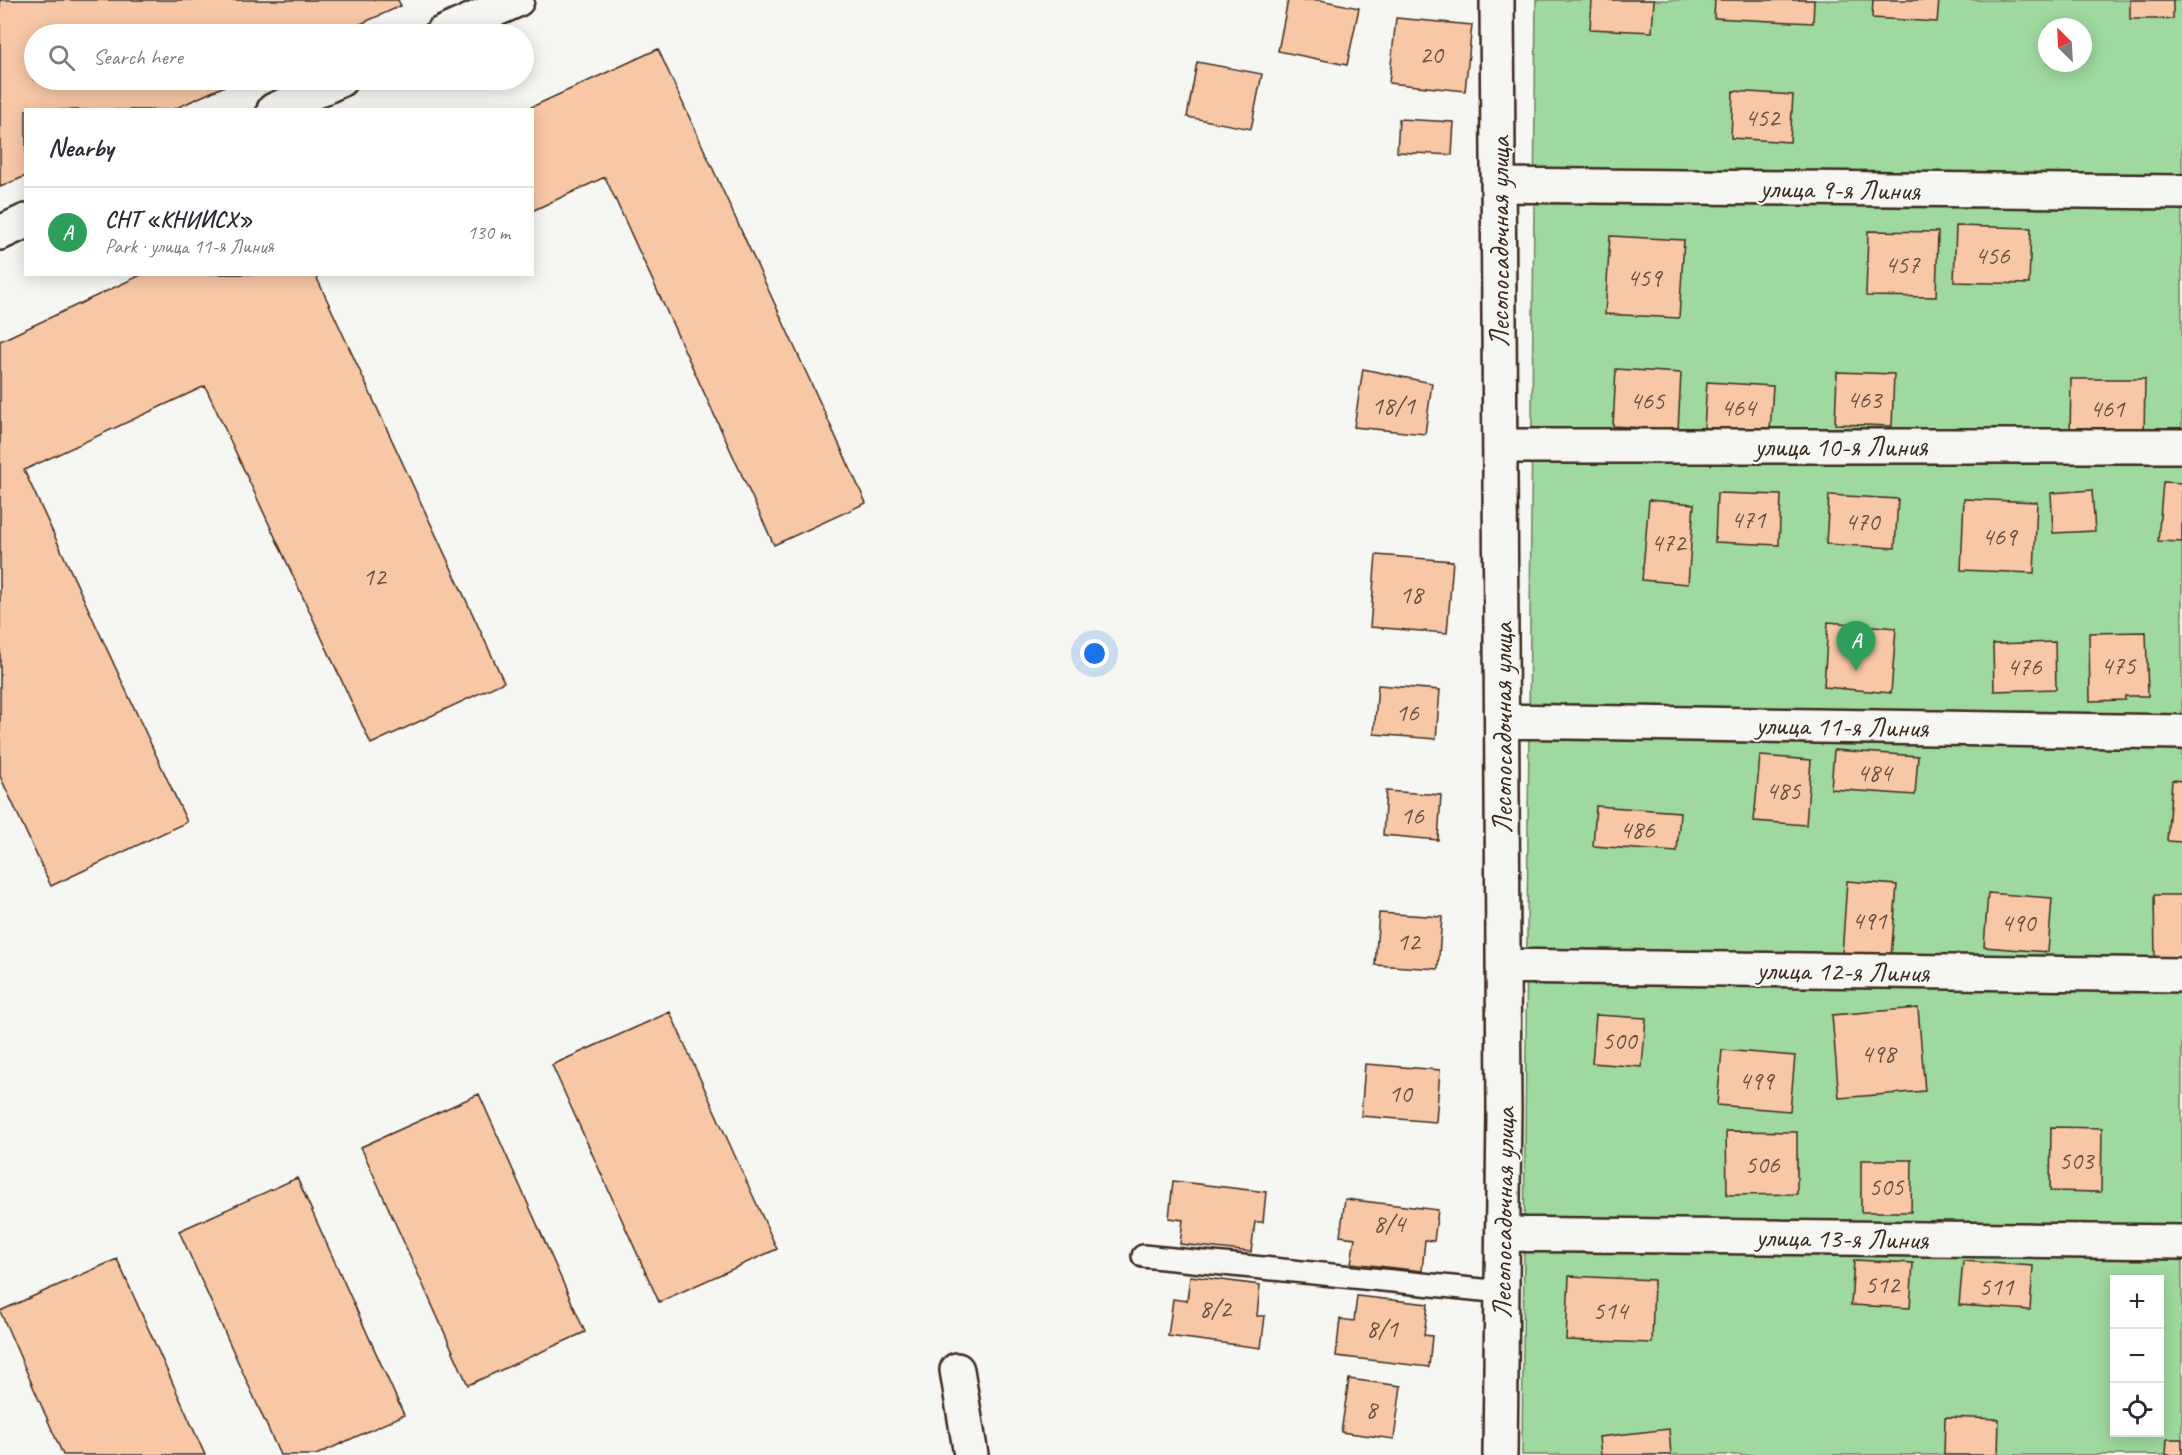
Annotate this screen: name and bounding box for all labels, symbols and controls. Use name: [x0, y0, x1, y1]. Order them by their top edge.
north arrow: [2038, 18, 2092, 72]
search box: [24, 24, 534, 90]
house number: 20: [1419, 38, 1445, 71]
icon: search: [45, 41, 78, 74]
text: Search here: [93, 43, 183, 71]
house number: 452: [1744, 101, 1782, 134]
text: Nearby: [48, 131, 113, 164]
street label: Лесопосадочная улица: [1482, 135, 1517, 348]
street label: улица 9-я Линия: [1758, 170, 1921, 208]
text: СНТ «КНИИСХ»: [105, 206, 253, 234]
text: A: [62, 220, 73, 245]
text: 130 m: [467, 220, 510, 245]
text: Park · улица 11-я Линия: [105, 234, 274, 259]
house number: 456: [1974, 239, 2011, 272]
house number: 457: [1884, 248, 1921, 281]
house number: 459: [1626, 261, 1664, 294]
house number: 463: [1846, 383, 1884, 416]
house number: 465: [1629, 384, 1666, 417]
house number: 18/1: [1371, 389, 1416, 422]
house number: 464: [1720, 391, 1758, 424]
house number: 461: [2089, 392, 2126, 425]
street label: улица 10-я Линия: [1753, 429, 1928, 464]
house number: 471: [1730, 503, 1767, 536]
house number: 470: [1844, 505, 1882, 538]
house number: 469: [1981, 520, 2019, 553]
house number: 472: [1650, 526, 1688, 559]
house number: 12: [362, 560, 388, 593]
house number: 18: [1399, 578, 1425, 611]
street label: Лесопосадочная улица: [1485, 621, 1520, 834]
pin: A: [1836, 622, 1876, 671]
your location: [1080, 639, 1109, 668]
house number: 475: [2100, 649, 2137, 682]
house number: 476: [2006, 650, 2043, 683]
house number: 16: [1395, 696, 1420, 729]
street label: улица 11-я Линия: [1753, 707, 1930, 745]
house number: 484: [1856, 756, 1894, 789]
house number: 485: [1765, 774, 1802, 807]
house number: 16: [1400, 799, 1425, 832]
house number: 486: [1619, 813, 1656, 846]
house number: 491: [1851, 904, 1888, 937]
house number: 490: [2000, 906, 2038, 939]
house number: 12: [1396, 925, 1422, 958]
street label: улица 12-я Линия: [1754, 952, 1931, 990]
house number: 500: [1601, 1024, 1639, 1057]
house number: 498: [1860, 1037, 1898, 1070]
house number: 499: [1738, 1064, 1776, 1097]
house number: 10: [1388, 1077, 1414, 1110]
street label: Лесопосадочная улица: [1484, 1105, 1522, 1319]
house number: 503: [2058, 1144, 2096, 1177]
house number: 506: [1744, 1148, 1781, 1181]
house number: 505: [1868, 1170, 1905, 1203]
house number: 8/4: [1373, 1207, 1407, 1240]
street label: улица 13-я Линия: [1753, 1219, 1930, 1257]
house number: 512: [1864, 1268, 1902, 1301]
house number: 511: [1978, 1270, 2015, 1303]
map controls: [2110, 1275, 2164, 1437]
button: +: [2110, 1275, 2164, 1329]
house number: 8/2: [1199, 1292, 1233, 1325]
house number: 514: [1592, 1294, 1630, 1327]
house number: 8/1: [1366, 1312, 1399, 1345]
button: −: [2110, 1329, 2164, 1383]
button: locate: [2110, 1383, 2164, 1437]
house number: 8: [1365, 1393, 1379, 1426]

